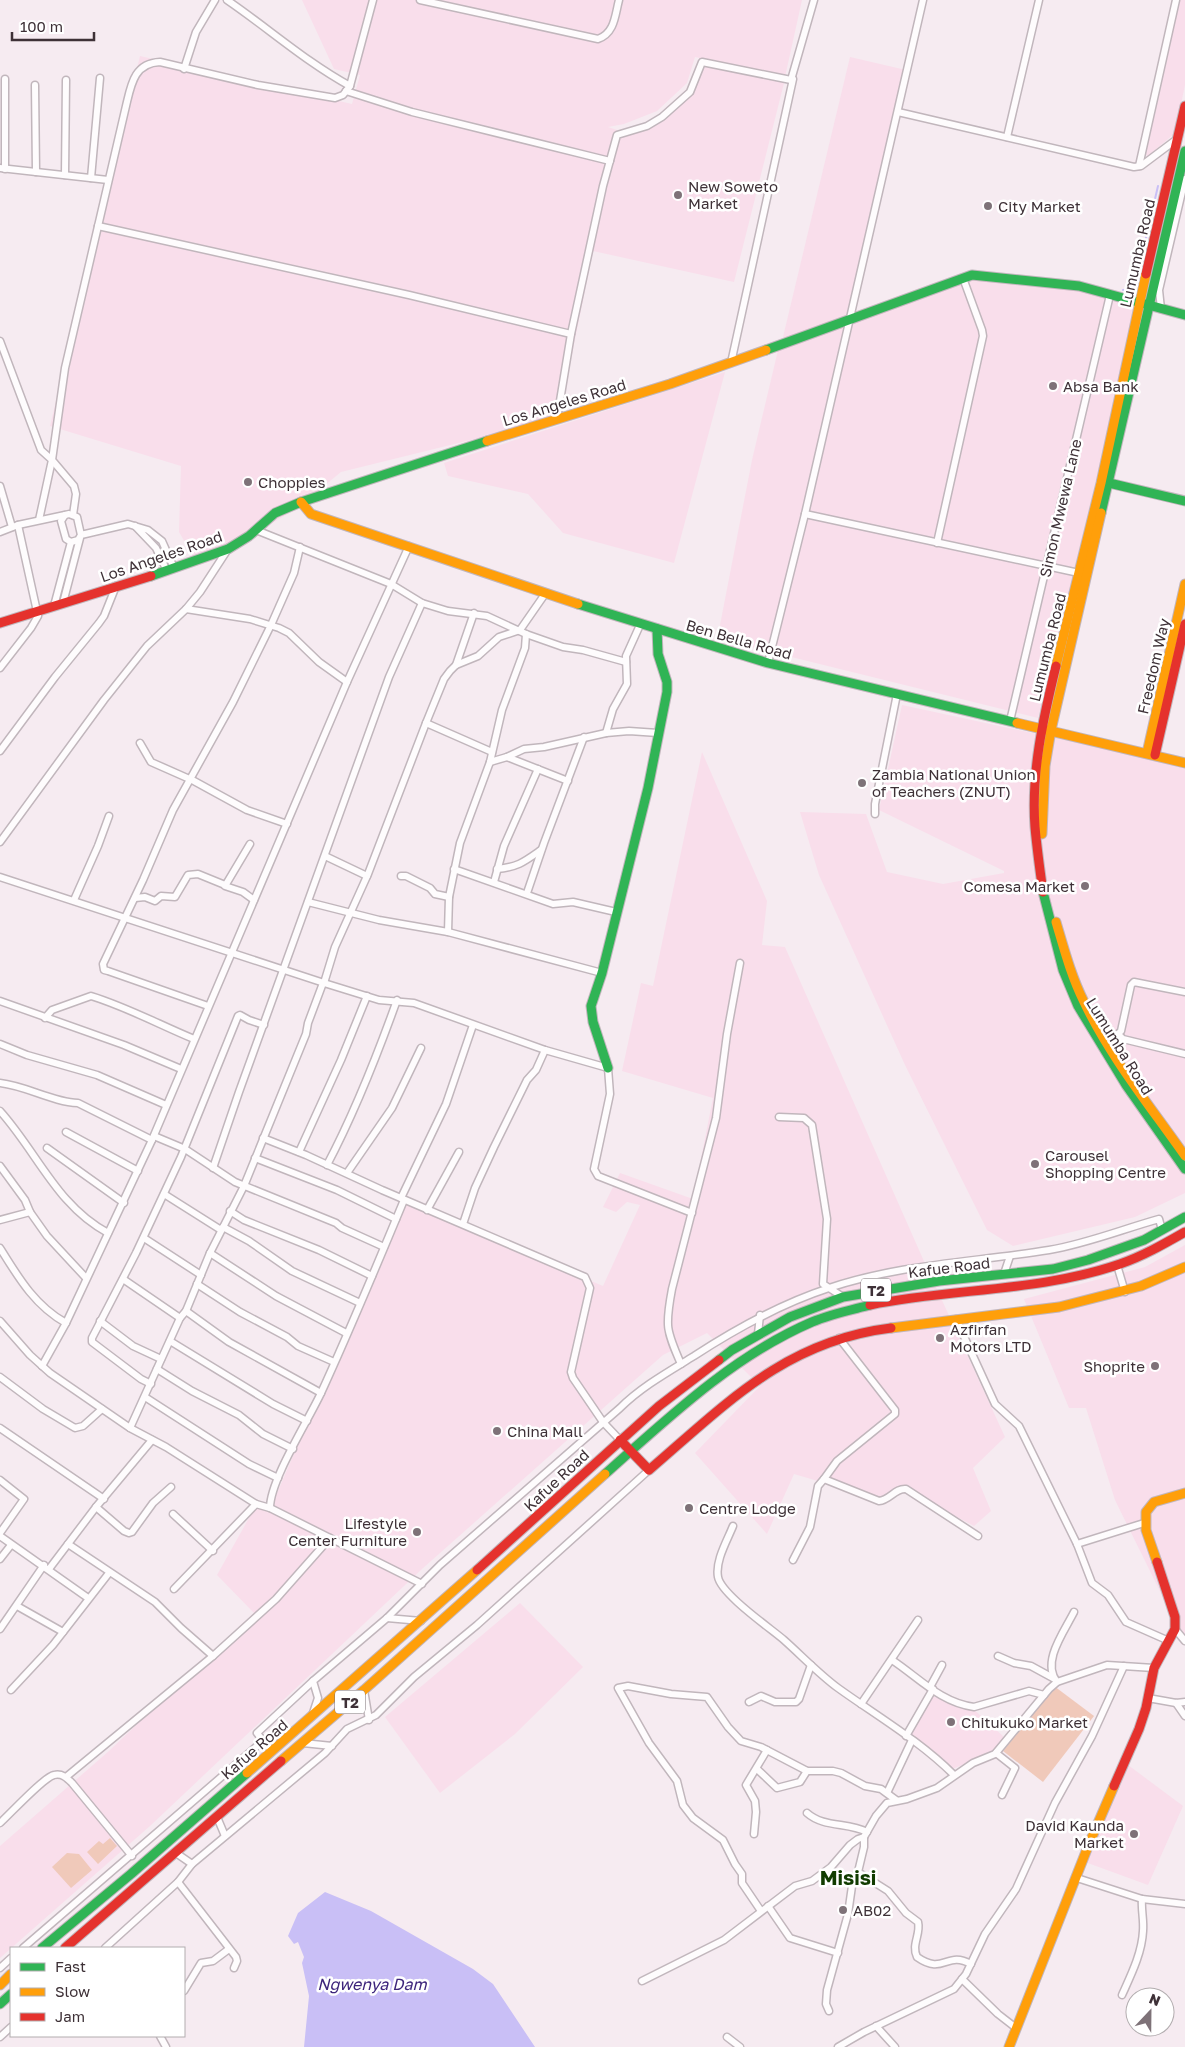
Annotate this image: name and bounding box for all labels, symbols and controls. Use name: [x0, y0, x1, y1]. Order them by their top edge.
scale bar: [12, 10, 95, 42]
text: 100 m: [20, 17, 63, 35]
place label: New Soweto Market: [688, 177, 778, 212]
marker: New Soweto Market: [672, 189, 684, 201]
place label: City Market: [998, 197, 1081, 215]
street label: Lumumba Road: [1116, 197, 1158, 309]
marker: City Market: [982, 200, 994, 212]
street label: Los Angeles Road: [500, 375, 628, 429]
place label: Absa Bank: [1063, 377, 1139, 395]
marker: Absa Bank: [1047, 380, 1059, 392]
street label: Simon Mwewa Lane: [1035, 437, 1085, 579]
place label: Choppies: [258, 473, 326, 491]
marker: Choppies: [242, 476, 254, 488]
street label: Los Angeles Road: [98, 527, 224, 585]
street label: Lumumba Road: [1025, 591, 1069, 703]
street label: Ben Bella Road: [684, 615, 794, 663]
street label: Freedom Way: [1133, 616, 1173, 716]
place label: Zambia National Union of Teachers (ZNUT): [872, 765, 1036, 800]
marker: Zambia National Union of Teachers (ZNUT): [856, 777, 868, 789]
place label: Comesa Market: [964, 877, 1075, 895]
marker: Comesa Market: [1079, 880, 1091, 892]
street label: Lumumba Road: [1083, 994, 1157, 1098]
place label: Carousel Shopping Centre: [1045, 1146, 1166, 1181]
marker: Carousel Shopping Centre: [1029, 1158, 1041, 1170]
street label: Kafue Road: [907, 1253, 991, 1281]
road number: T2: [861, 1278, 891, 1302]
place label: Azfirfan Motors LTD: [950, 1320, 1032, 1355]
marker: Azfirfan Motors LTD: [934, 1332, 946, 1344]
place label: Shoprite: [1083, 1357, 1145, 1375]
marker: Shoprite: [1149, 1360, 1161, 1372]
place label: China Mall: [507, 1422, 583, 1440]
marker: China Mall: [491, 1425, 503, 1437]
street label: Kafue Road: [520, 1445, 592, 1515]
place label: Centre Lodge: [699, 1499, 796, 1517]
marker: Centre Lodge: [683, 1502, 695, 1514]
place label: Lifestyle Center Furniture: [288, 1514, 407, 1549]
marker: Lifestyle Center Furniture: [411, 1526, 423, 1538]
road number: T2: [335, 1690, 365, 1714]
place label: Chitukuko Market: [961, 1713, 1088, 1731]
street label: Kafue Road: [217, 1715, 291, 1783]
marker: Chitukuko Market: [945, 1716, 957, 1728]
place label: David Kaunda Market: [1025, 1816, 1124, 1851]
marker: David Kaunda Market: [1128, 1828, 1140, 1840]
district label: Misisi: [820, 1865, 876, 1889]
place label: AB02: [853, 1901, 891, 1919]
marker: AB02: [837, 1904, 849, 1916]
legend: [10, 1947, 185, 2037]
text: Fast: [55, 1957, 86, 1975]
water label: Ngwenya Dam: [317, 1974, 428, 1994]
text: Slow: [55, 1982, 90, 2000]
north arrow: [1125, 1987, 1175, 2037]
text: N: [1147, 1990, 1163, 2009]
text: Jam: [55, 2007, 85, 2025]

